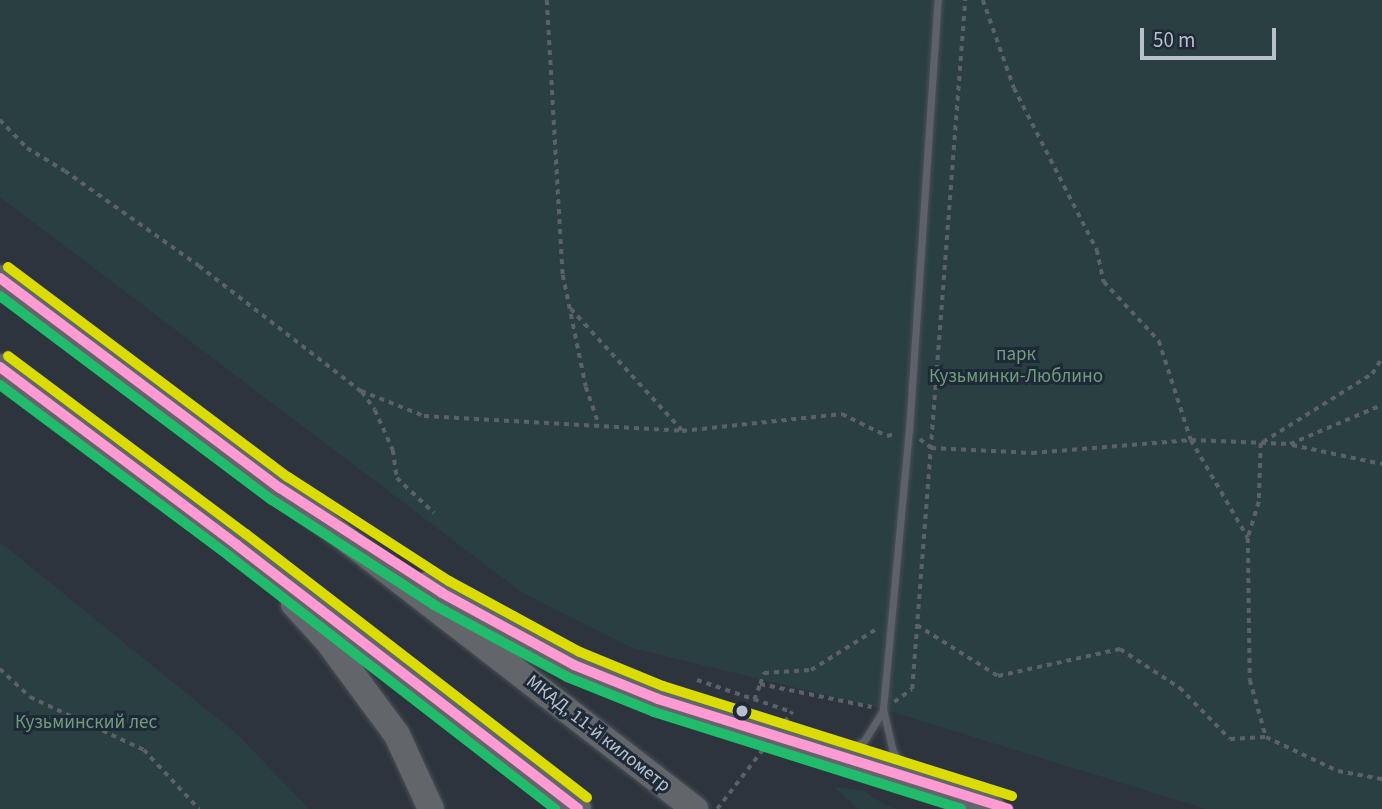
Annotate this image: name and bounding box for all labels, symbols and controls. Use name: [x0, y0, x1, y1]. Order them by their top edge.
scale bar: [1144, 14, 1280, 58]
text: 50 m: [1153, 25, 1195, 55]
park label: парк Кузьминки-Люблино: [929, 344, 1103, 388]
street label: МКАД, 11-й километр: [521, 671, 675, 797]
unlabelled marker: [735, 704, 749, 718]
park label: Кузьминский лес: [15, 712, 157, 734]

